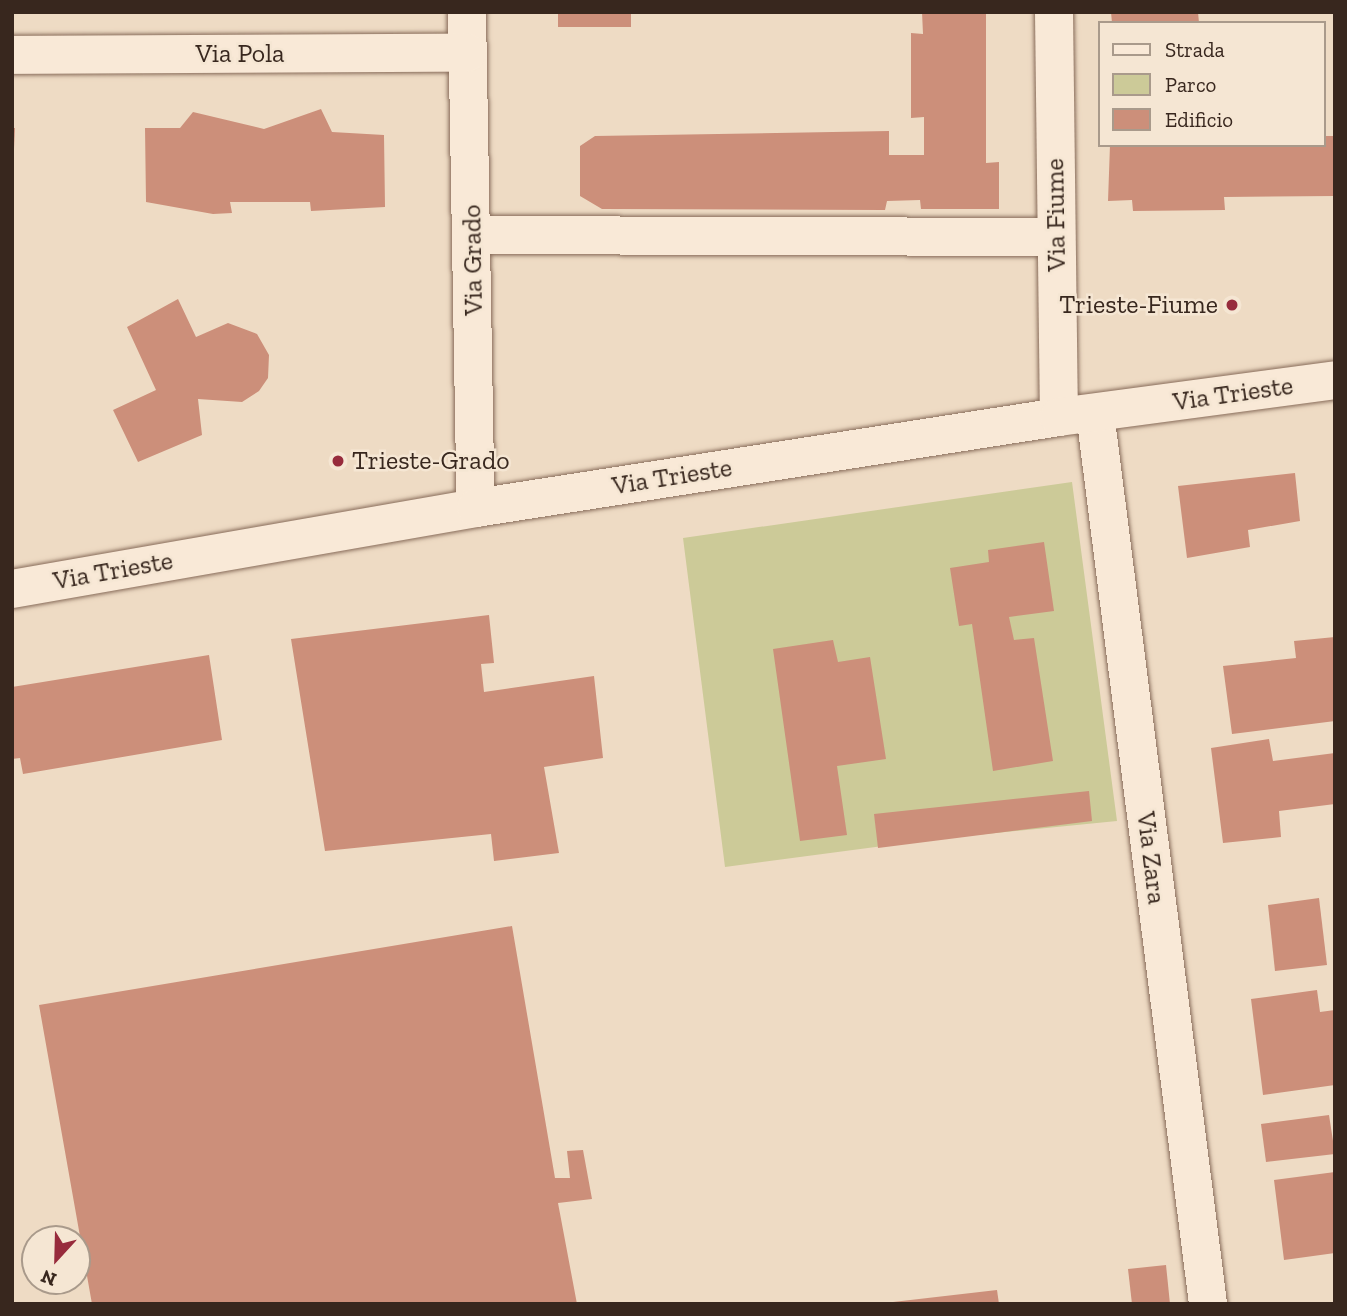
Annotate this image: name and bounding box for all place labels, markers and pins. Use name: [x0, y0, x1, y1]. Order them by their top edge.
place label: Trieste-Fiume: [1059, 289, 1218, 321]
marker: Trieste-Fiume: [1224, 297, 1240, 313]
place label: Trieste-Grado: [352, 445, 510, 477]
marker: Trieste-Grado: [330, 453, 346, 469]

